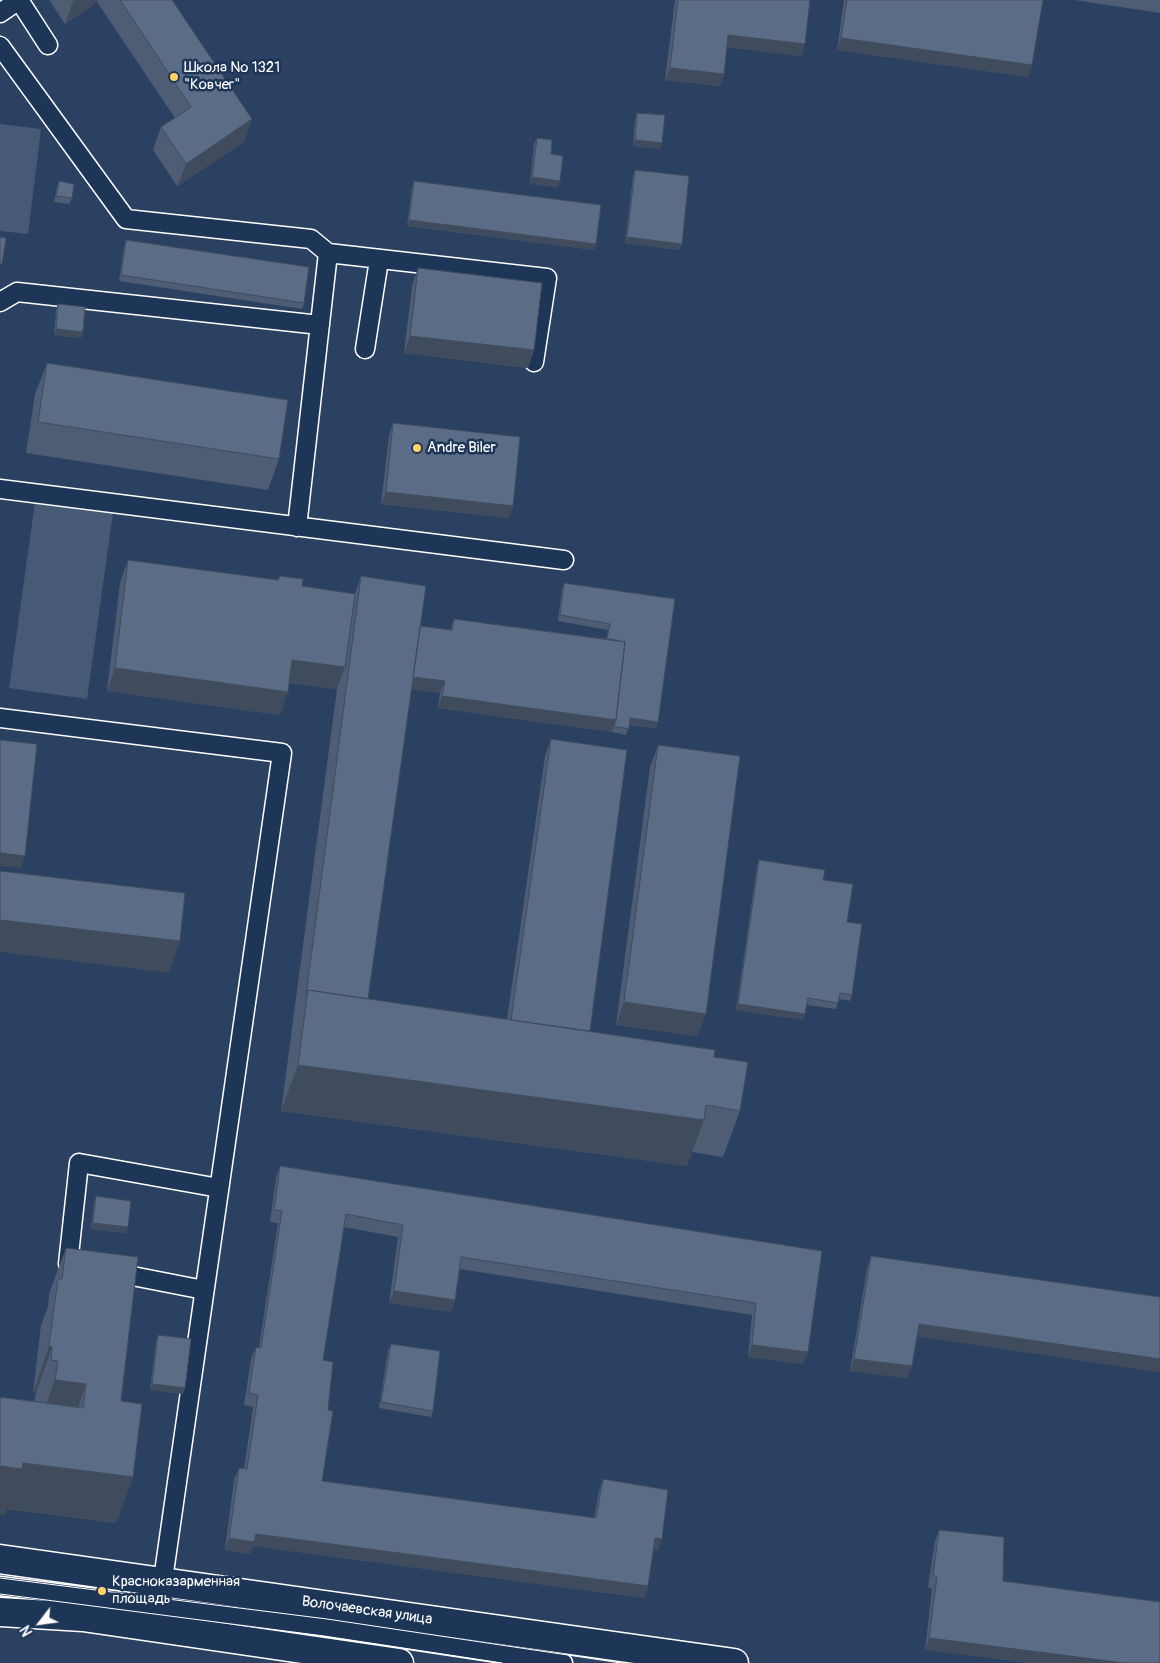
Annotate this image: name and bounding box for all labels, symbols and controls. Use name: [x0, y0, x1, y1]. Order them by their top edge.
place label: Школа № 1321 "Ковчег": [184, 59, 280, 94]
marker: Школа № 1321 "Ковчег": [168, 71, 180, 83]
place label: Andre Biler: [427, 439, 496, 457]
marker: Andre Biler: [411, 442, 423, 454]
place label: Красноказарменная площадь: [112, 1573, 240, 1608]
marker: Красноказарменная площадь: [96, 1585, 108, 1597]
street label: Волочаевская улица: [300, 1593, 434, 1629]
north arrow: [15, 1598, 65, 1648]
text: N: [17, 1622, 36, 1639]

